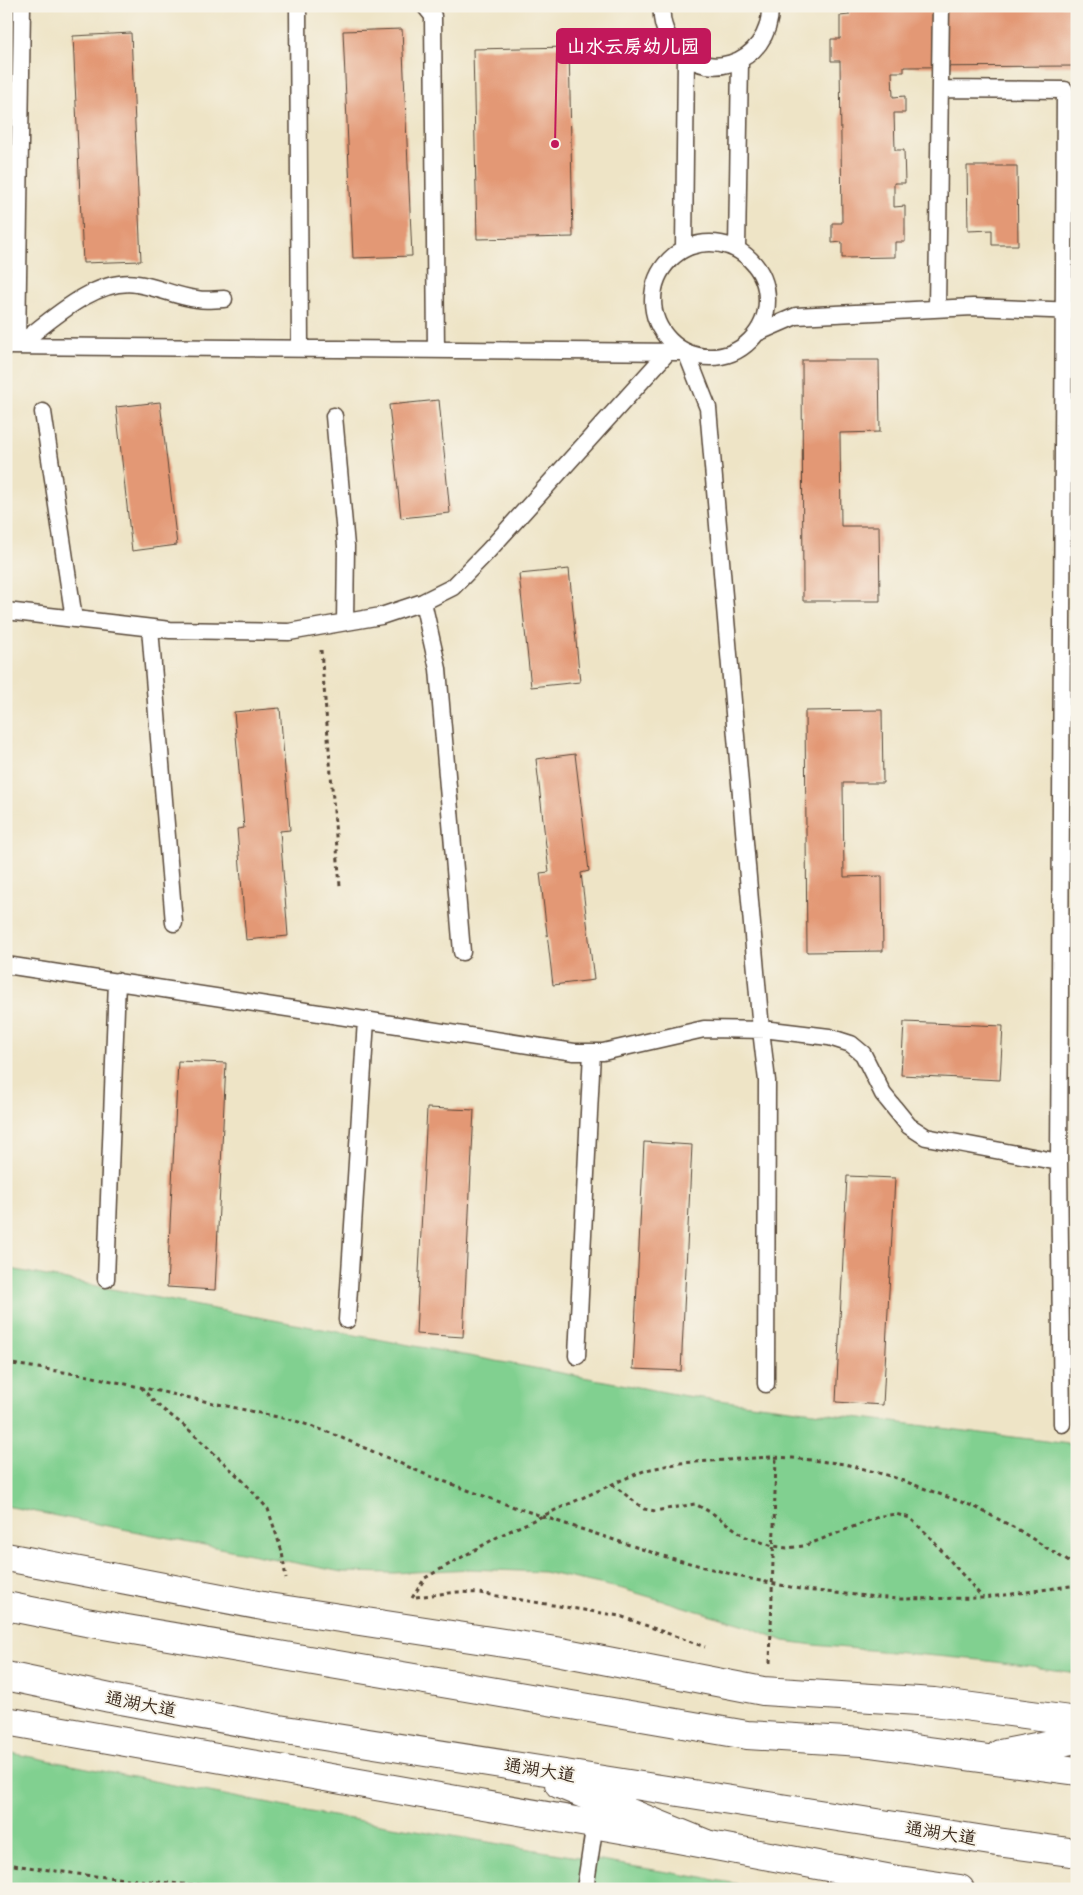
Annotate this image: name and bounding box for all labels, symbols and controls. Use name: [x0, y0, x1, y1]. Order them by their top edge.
callout: 山水云房幼儿园: [557, 29, 710, 63]
text: 山水云房幼儿园: [566, 35, 700, 59]
street label: 通湖大道: [104, 1686, 178, 1722]
street label: 通湖大道: [503, 1754, 577, 1786]
street label: 通湖大道: [904, 1817, 978, 1849]

